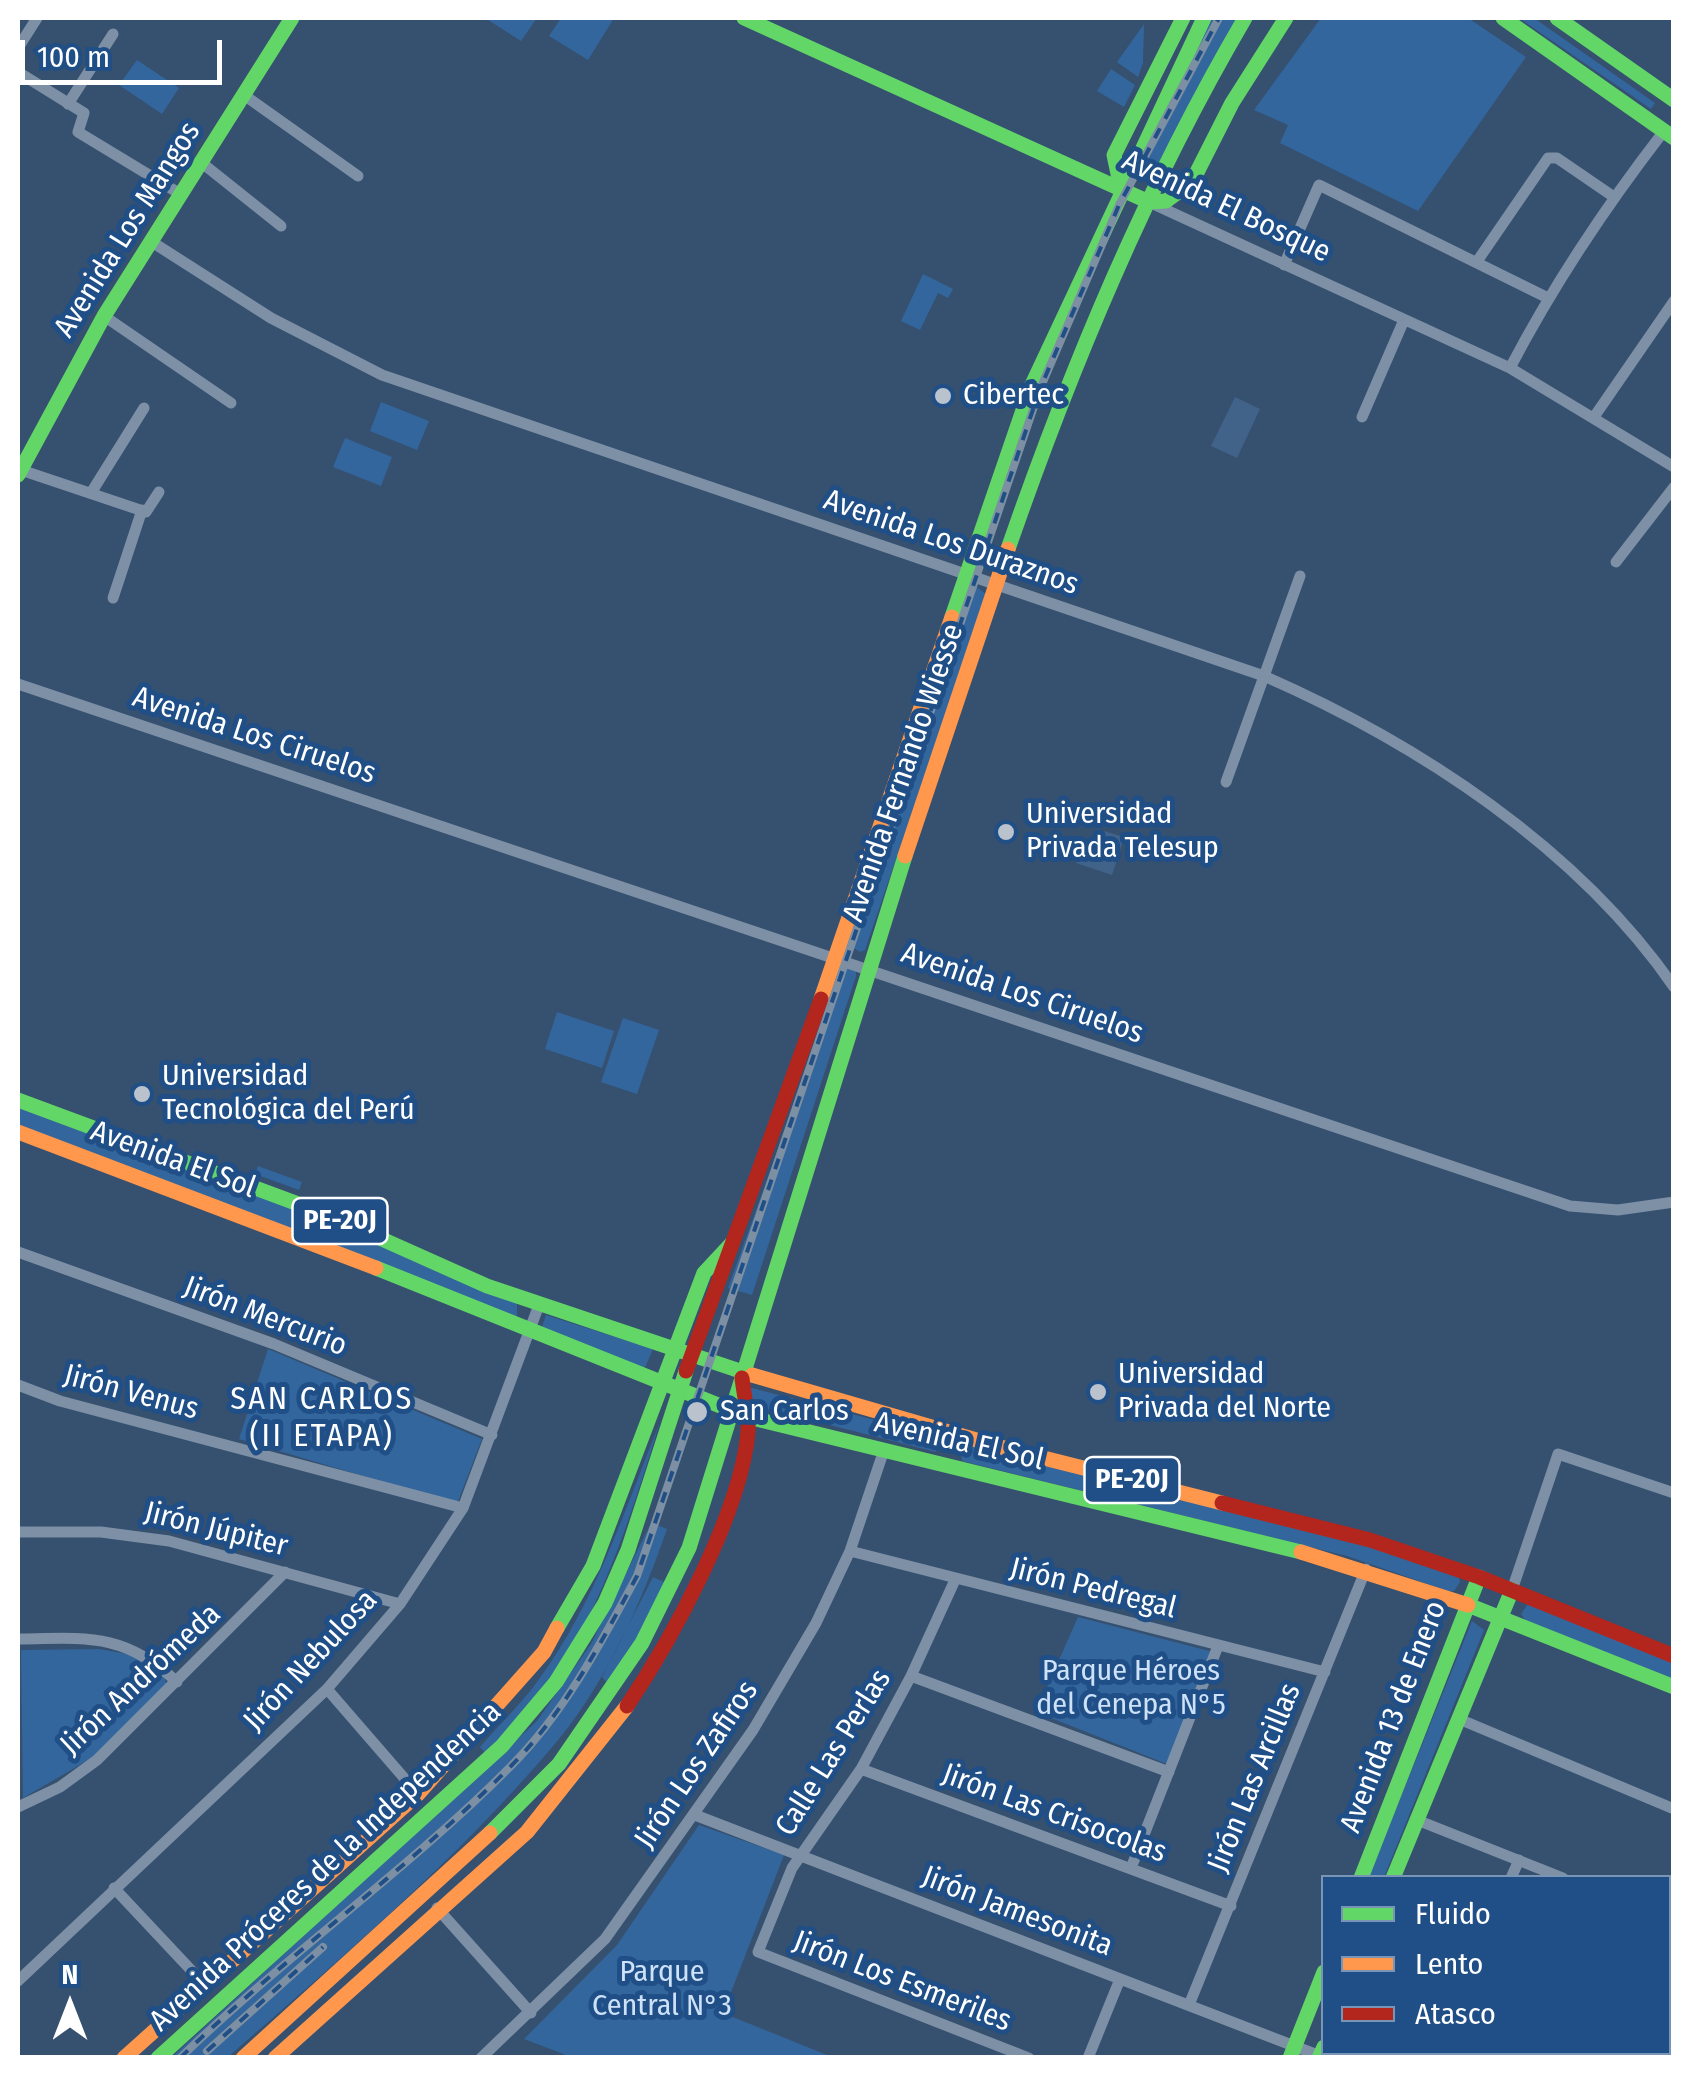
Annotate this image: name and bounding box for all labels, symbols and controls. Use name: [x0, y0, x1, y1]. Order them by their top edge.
scale bar: [25, 20, 228, 82]
text: 100 m: [37, 39, 110, 75]
street label: Avenida Los Mangos: [47, 116, 209, 344]
street label: Avenida El Bosque: [1116, 143, 1336, 271]
place label: Cibertec: [963, 378, 1064, 414]
marker: Cibertec: [932, 385, 954, 407]
street label: Avenida Los Duraznos: [819, 483, 1083, 603]
street label: Avenida Fernando Wiesse: [836, 619, 972, 927]
street label: Avenida Los Ciruelos: [128, 680, 380, 792]
place label: Universidad Privada Telesup: [1026, 797, 1219, 868]
marker: Universidad Privada Telesup: [995, 821, 1017, 843]
street label: Avenida Los Ciruelos: [896, 936, 1148, 1052]
place label: Universidad Tecnológica del Perú: [162, 1059, 415, 1130]
marker: Universidad Tecnológica del Perú: [131, 1083, 153, 1105]
street label: Avenida El Sol: [86, 1114, 260, 1206]
road number: PE-20J: [292, 1198, 388, 1244]
street label: Jirón Mercurio: [178, 1269, 352, 1365]
place label: Universidad Privada del Norte: [1118, 1357, 1331, 1428]
street label: Jirón Venus: [60, 1358, 202, 1428]
district label: SAN CARLOS (II ETAPA): [230, 1381, 414, 1456]
marker: Universidad Privada del Norte: [1087, 1381, 1109, 1403]
place label: San Carlos: [720, 1394, 849, 1430]
marker: San Carlos: [684, 1399, 710, 1425]
street label: Avenida El Sol: [871, 1405, 1047, 1479]
road number: PE-20J: [1084, 1457, 1180, 1503]
street label: Jirón Júpiter: [141, 1495, 291, 1565]
street label: Jirón Pedregal: [1006, 1551, 1180, 1627]
street label: Jirón Nebulosa: [237, 1583, 385, 1739]
street label: Avenida 13 de Enero: [1333, 1596, 1455, 1838]
street label: Jirón Andrómeda: [53, 1597, 229, 1763]
park label: Parque Héroes del Cenepa N°5: [1036, 1654, 1226, 1724]
street label: Calle Las Perlas: [769, 1663, 899, 1843]
street label: Jirón Los Zafiros: [628, 1674, 766, 1856]
street label: Jirón Las Arcillas: [1201, 1678, 1309, 1878]
street label: Avenida Próceres de la Independencia: [143, 1694, 509, 2040]
street label: Jirón Las Crisocolas: [937, 1757, 1171, 1871]
street label: Jirón Jamesonita: [917, 1859, 1117, 1965]
legend: [1321, 1875, 1671, 2055]
text: Fluido: [1415, 1896, 1491, 1932]
street label: Jirón Los Esmeriles: [788, 1924, 1016, 2040]
text: Lento: [1415, 1946, 1483, 1982]
north arrow: [20, 1955, 120, 2055]
park label: Parque Central N°3: [592, 1955, 732, 2026]
text: N: [62, 1958, 78, 1991]
text: Atasco: [1415, 1996, 1496, 2032]

